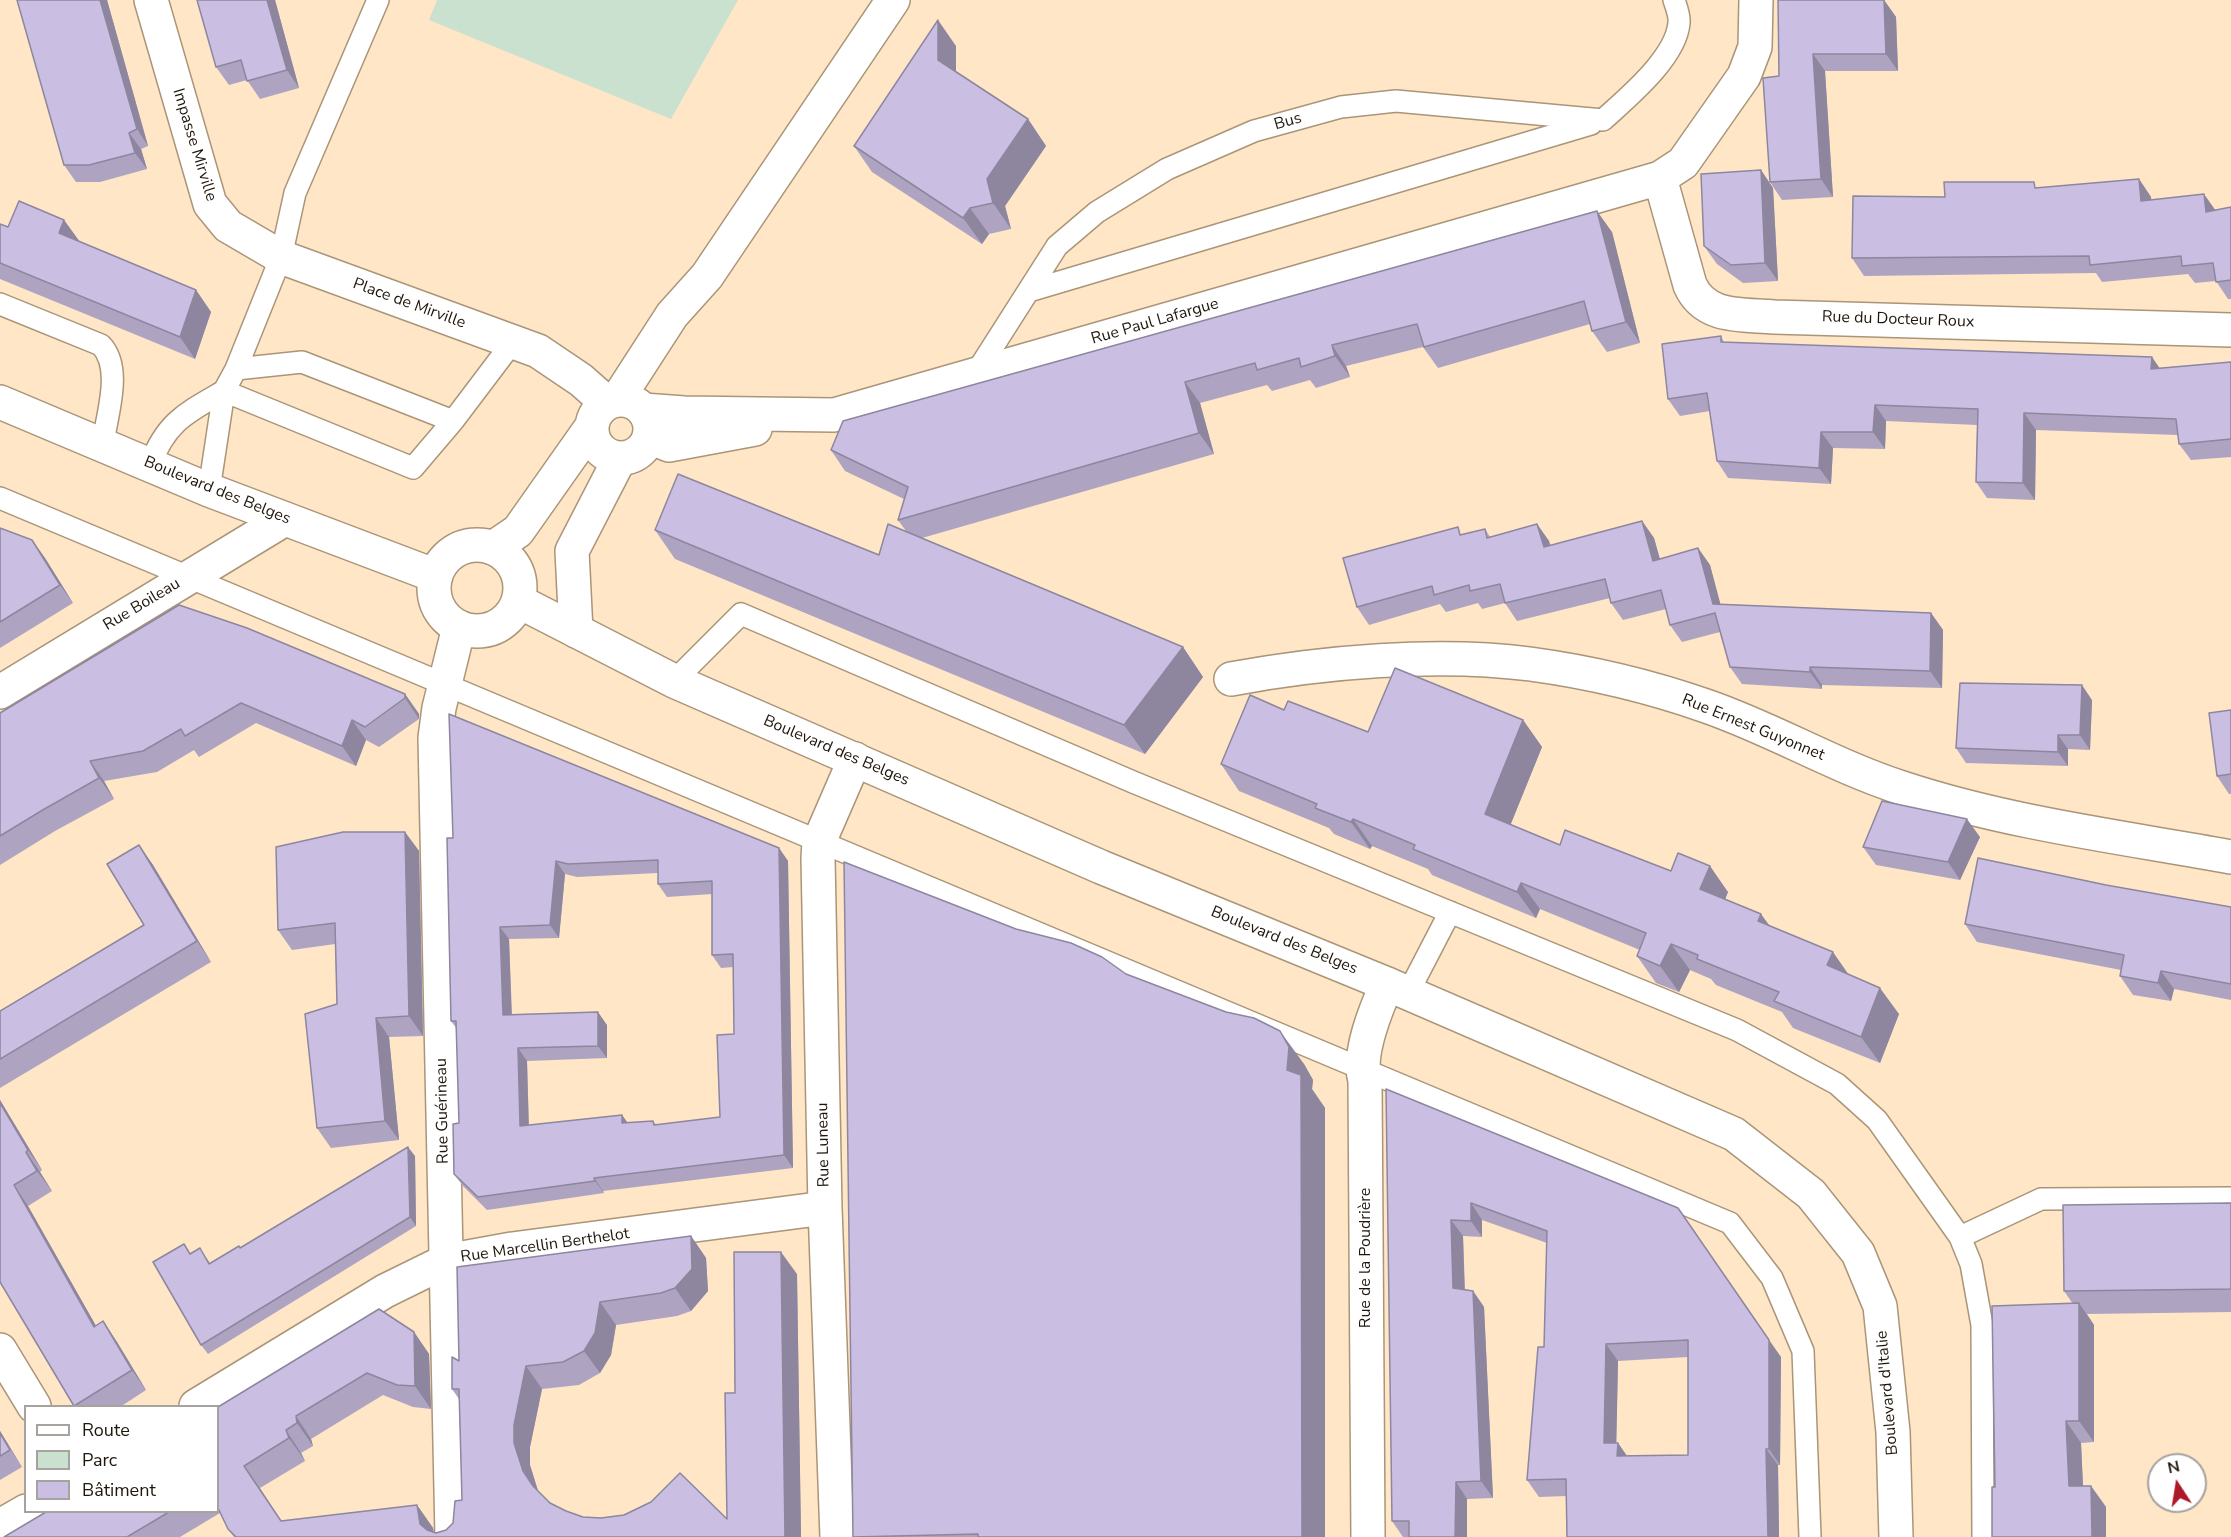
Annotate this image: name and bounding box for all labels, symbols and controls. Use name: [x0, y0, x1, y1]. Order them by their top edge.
street label: Impasse Mirville: [168, 86, 220, 204]
street label: Bus: [1272, 109, 1304, 135]
street label: Place de Mirville: [350, 275, 468, 333]
street label: Rue Paul Lafargue: [1089, 295, 1221, 349]
street label: Rue du Docteur Roux: [1821, 308, 1975, 332]
street label: Boulevard des Belges: [141, 453, 293, 529]
street label: Rue Boileau: [100, 575, 184, 635]
street label: Rue Ernest Guyonnet: [1679, 691, 1827, 765]
street label: Boulevard des Belges: [760, 712, 912, 790]
street label: Boulevard des Belges: [1208, 903, 1360, 979]
street label: Rue Guérineau: [432, 1058, 454, 1164]
street label: Rue Luneau: [814, 1102, 834, 1188]
street label: Rue de la Poudrière: [1356, 1188, 1376, 1328]
street label: Rue Marcellin Berthelot: [459, 1225, 631, 1267]
street label: Boulevard d'Italie: [1873, 1330, 1903, 1456]
legend: [24, 1405, 219, 1513]
text: Route: [82, 1418, 130, 1442]
text: Parc: [82, 1448, 117, 1472]
north arrow: [2147, 1453, 2207, 1513]
text: N: [2166, 1455, 2182, 1479]
text: Bâtiment: [82, 1478, 156, 1502]

